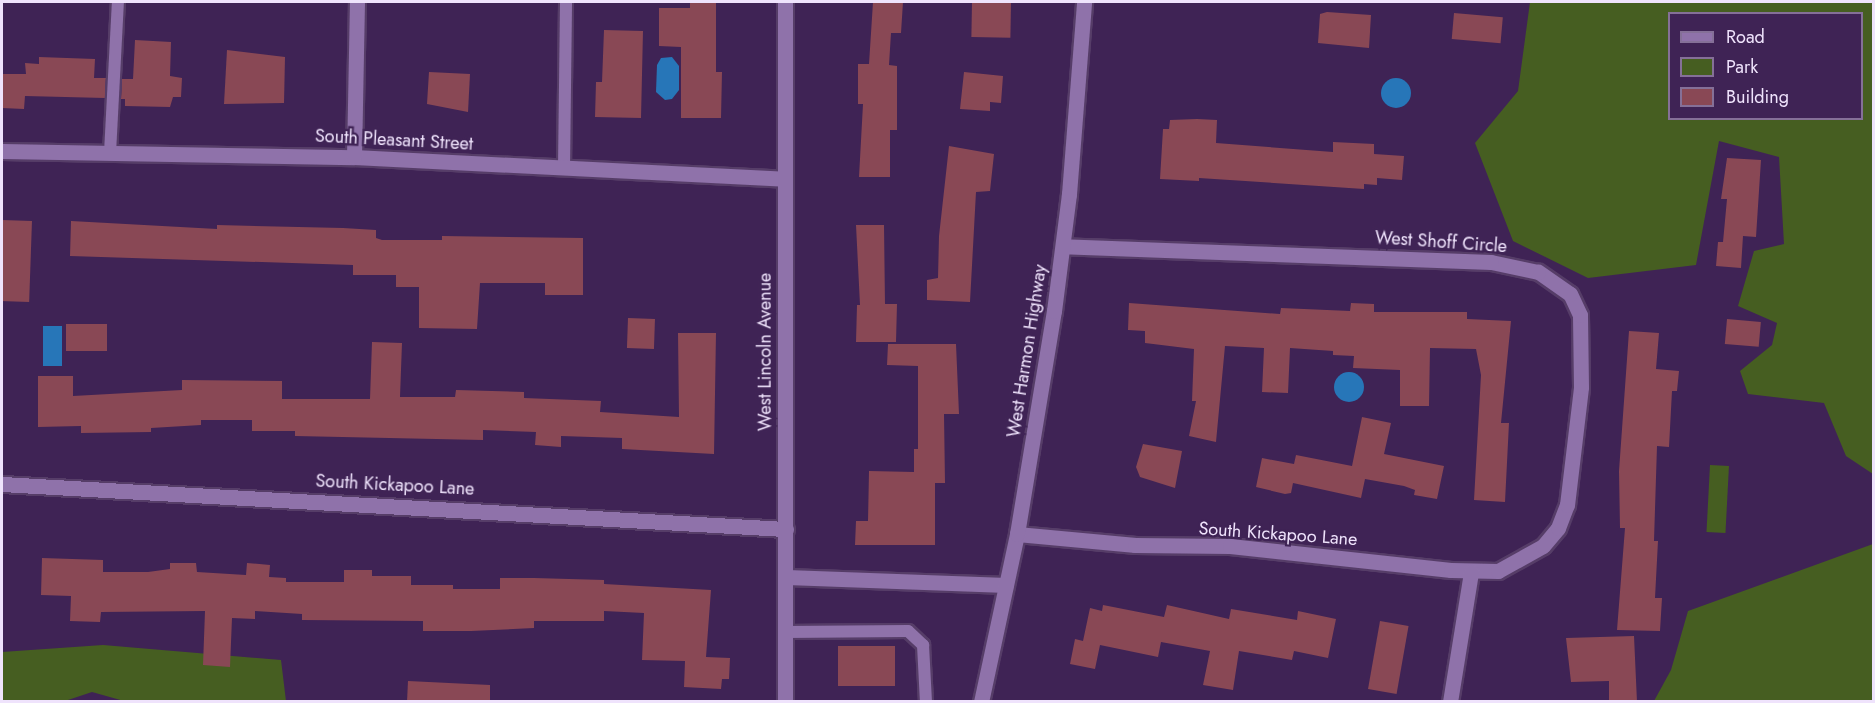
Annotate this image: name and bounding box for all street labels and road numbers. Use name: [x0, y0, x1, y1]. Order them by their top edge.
street label: South Pleasant Street: [314, 125, 474, 155]
street label: West Shoff Circle: [1374, 227, 1508, 257]
street label: West Harmon Highway: [1003, 263, 1051, 439]
street label: West Lincoln Avenue: [754, 273, 776, 431]
street label: South Kickapoo Lane: [315, 470, 475, 500]
street label: South Kickapoo Lane: [1198, 518, 1358, 550]

